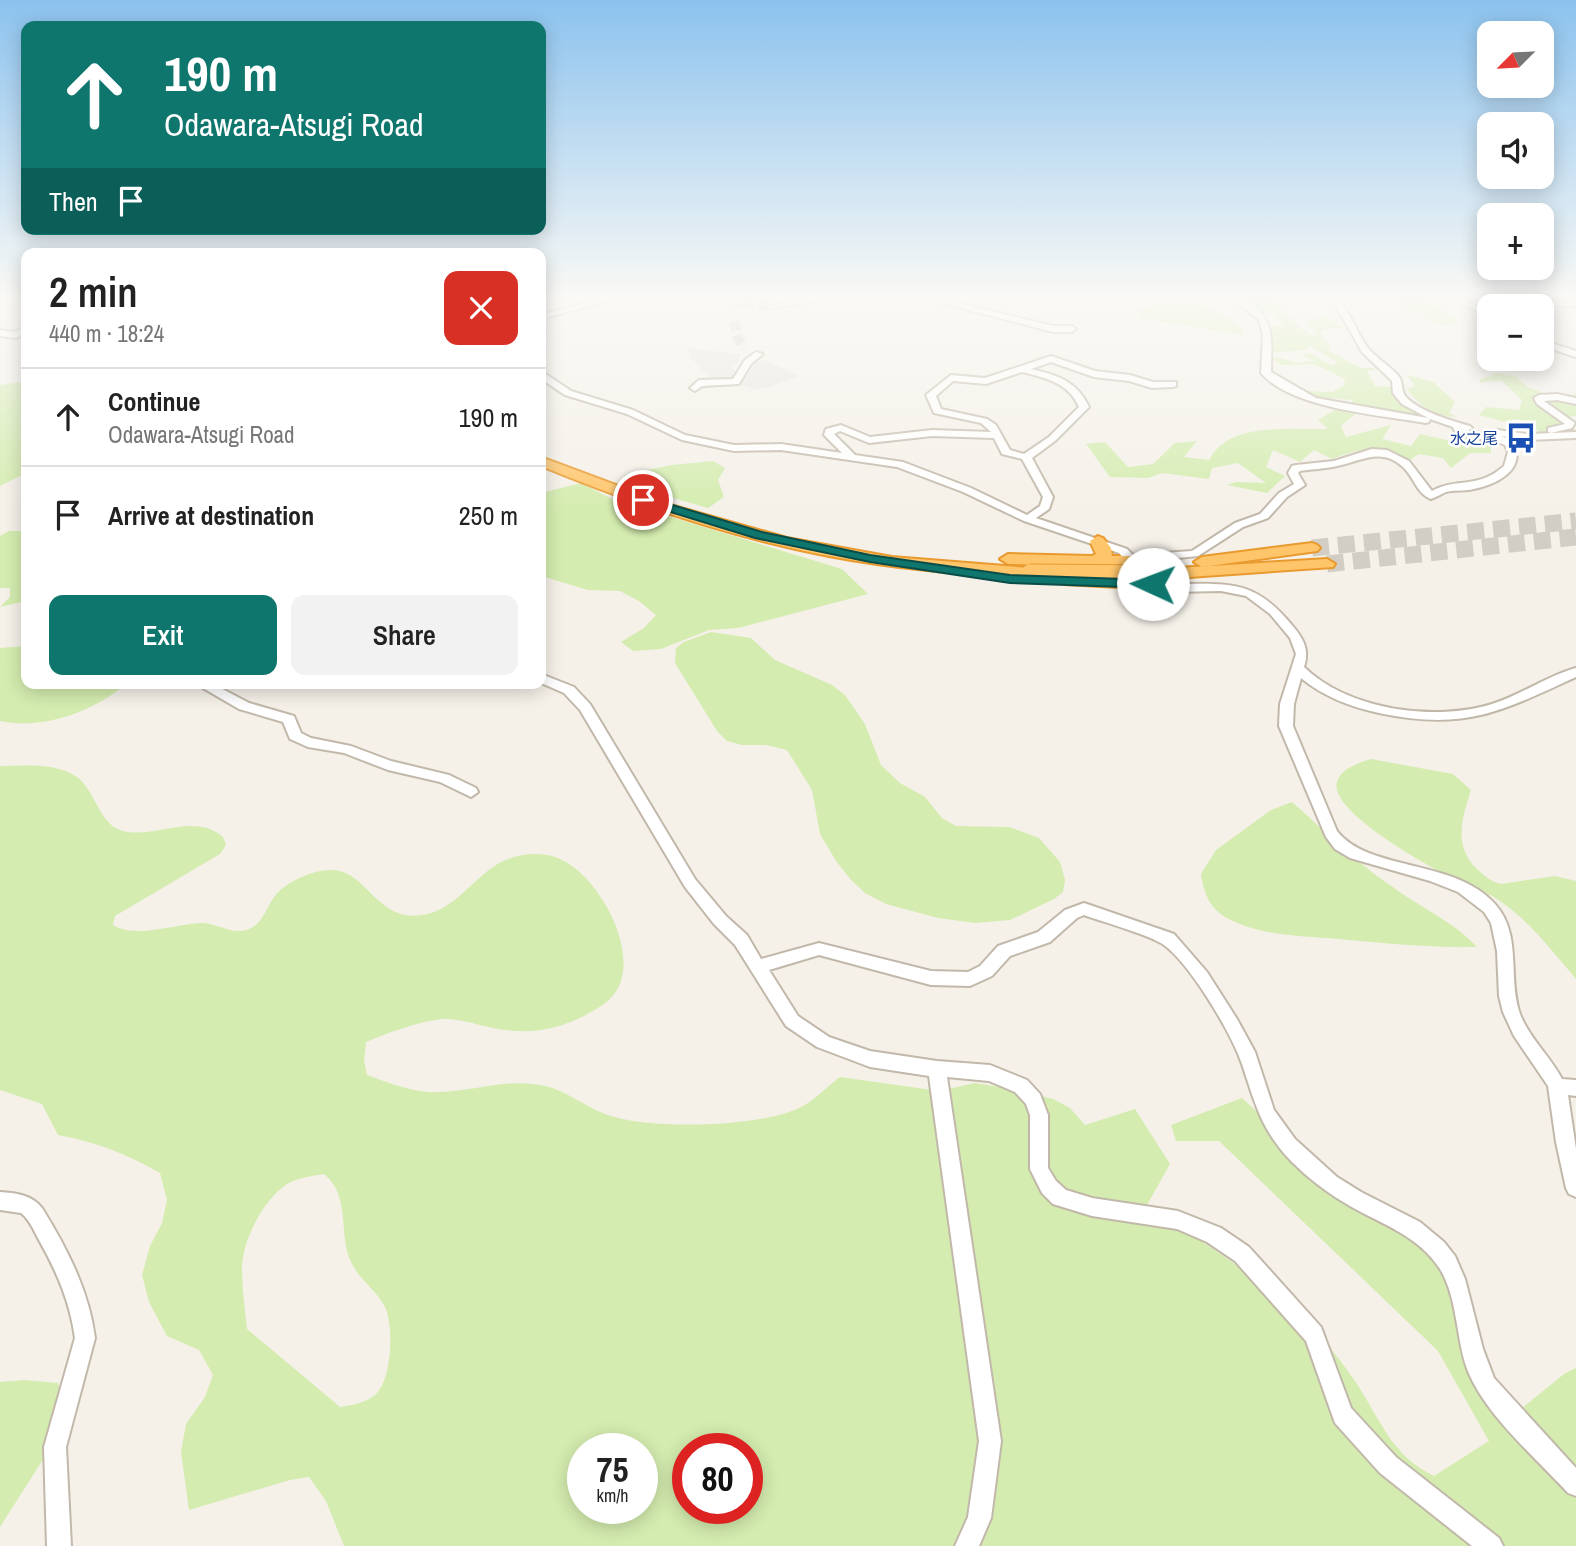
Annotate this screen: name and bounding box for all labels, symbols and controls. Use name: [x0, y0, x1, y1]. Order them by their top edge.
north arrow: [1477, 21, 1554, 98]
map controls: [1477, 21, 1554, 371]
text: 190 m: [164, 40, 278, 106]
icon: ahead: [49, 49, 140, 140]
text: Odawara-Atsugi Road: [164, 103, 424, 146]
button: sound: [1477, 112, 1554, 189]
icon: arrive: [112, 182, 150, 220]
text: Then: [49, 184, 98, 219]
button: +: [1477, 203, 1554, 280]
text: 2 min: [49, 264, 138, 320]
button: close: [444, 271, 518, 345]
button: −: [1477, 294, 1554, 371]
text: 440 m · 18:24: [49, 318, 164, 349]
text: Continue: [108, 384, 200, 419]
icon: ahead: [49, 398, 87, 436]
text: 190 m: [459, 400, 518, 435]
text: Odawara-Atsugi Road: [108, 419, 295, 450]
bus stop icon: 水之尾: [1504, 421, 1538, 455]
place label: 水之尾: [1450, 427, 1498, 449]
pin: [613, 470, 673, 530]
icon: arrive: [624, 481, 662, 519]
icon: arrive: [49, 496, 87, 534]
text: Arrive at destination: [108, 498, 314, 533]
text: 250 m: [459, 498, 518, 533]
position arrow: [1116, 547, 1190, 621]
button: Exit: [49, 595, 277, 675]
button: Share: [291, 595, 518, 675]
speed limit sign: 80: [672, 1433, 763, 1524]
text: 75: [597, 1446, 628, 1493]
text: km/h: [597, 1483, 629, 1508]

